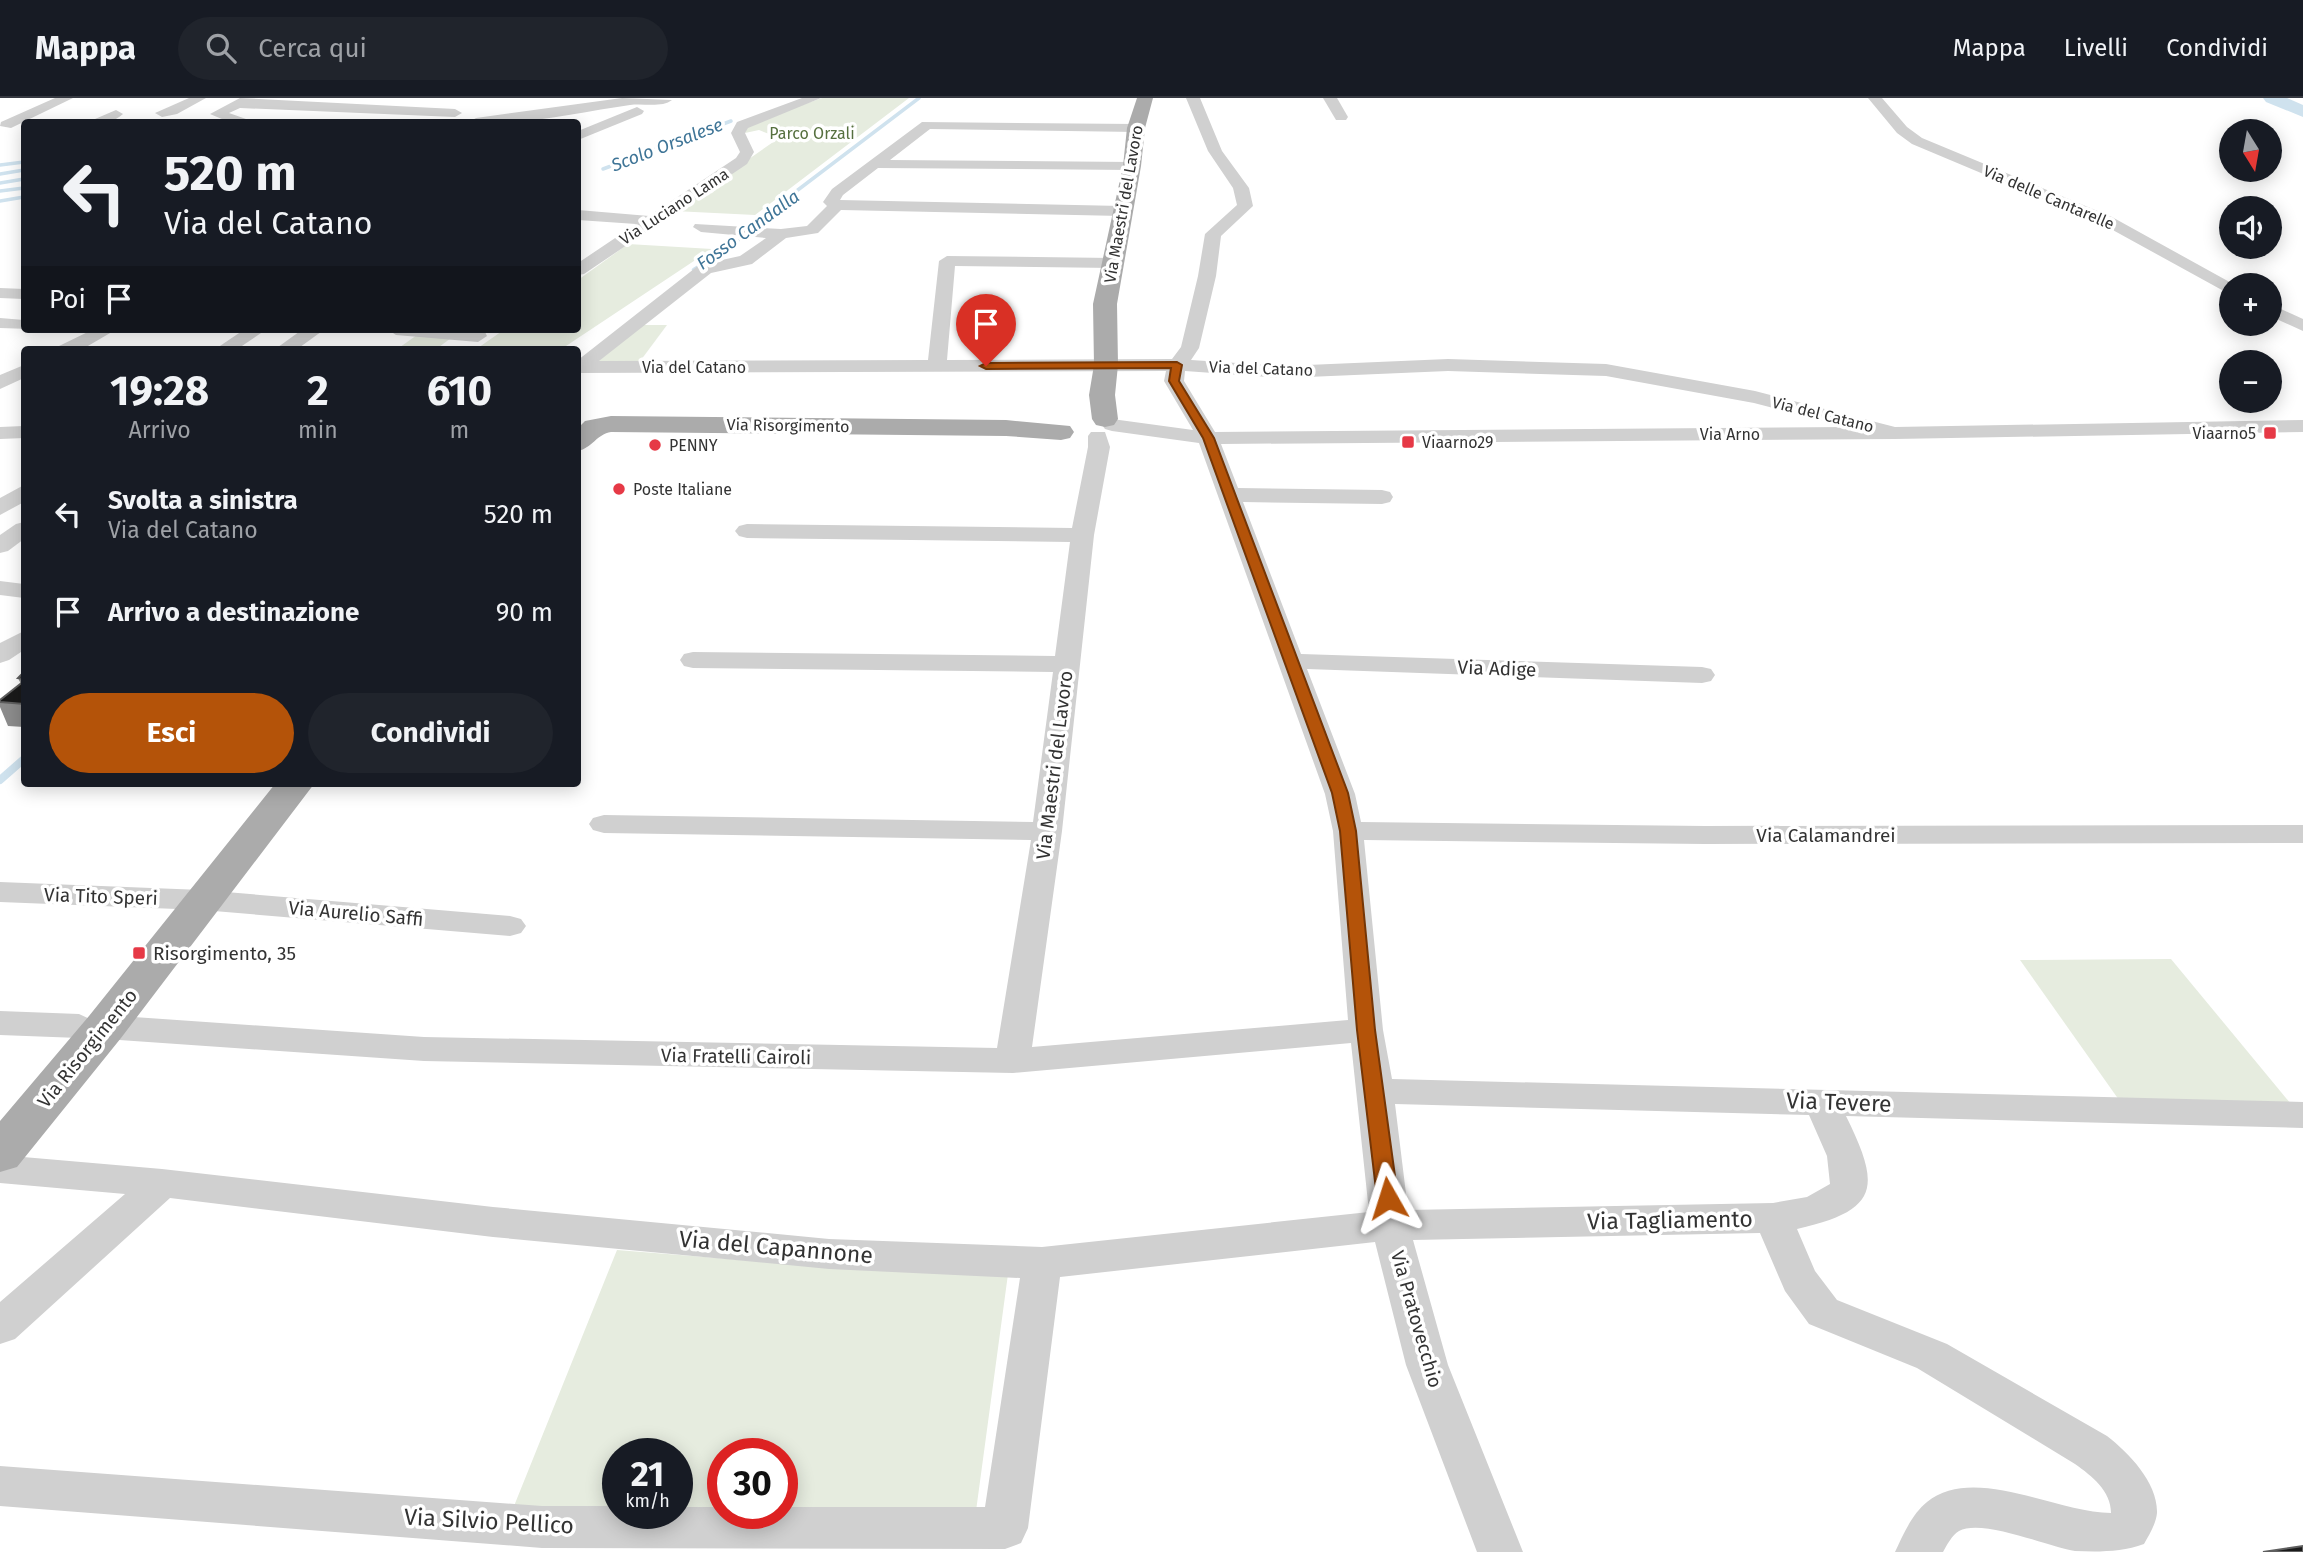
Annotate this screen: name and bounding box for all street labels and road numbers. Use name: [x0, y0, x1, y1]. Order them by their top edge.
street label: Via Maestri del Lavoro: [1100, 124, 1147, 285]
street label: Via delle Cantarelle: [1980, 161, 2117, 234]
street label: Via Luciano Lama: [616, 164, 732, 249]
street label: Via del Catano: [1209, 357, 1313, 380]
street label: Via del Catano: [642, 358, 746, 377]
street label: Via del Catano: [1770, 393, 1876, 436]
street label: Via Risorgimento: [726, 415, 850, 436]
street label: Via Arno: [1700, 425, 1760, 444]
street label: Via Adige: [1457, 656, 1537, 681]
street label: Via Maestri del Lavoro: [1031, 669, 1077, 861]
street label: Via Calamandrei: [1756, 824, 1896, 847]
street label: Via Tito Speri: [44, 883, 158, 910]
street label: Via Aurelio Saffi: [288, 896, 424, 931]
street label: Via Risorgimento: [33, 984, 142, 1112]
street label: Via Fratelli Cairoli: [661, 1044, 811, 1069]
street label: Via Tevere: [1786, 1086, 1892, 1118]
street label: Via Tagliamento: [1587, 1205, 1753, 1235]
street label: Via del Capannone: [678, 1225, 874, 1269]
street label: Via Pratovecchio: [1386, 1248, 1447, 1390]
street label: Via Silvio Pellico: [403, 1503, 575, 1539]

